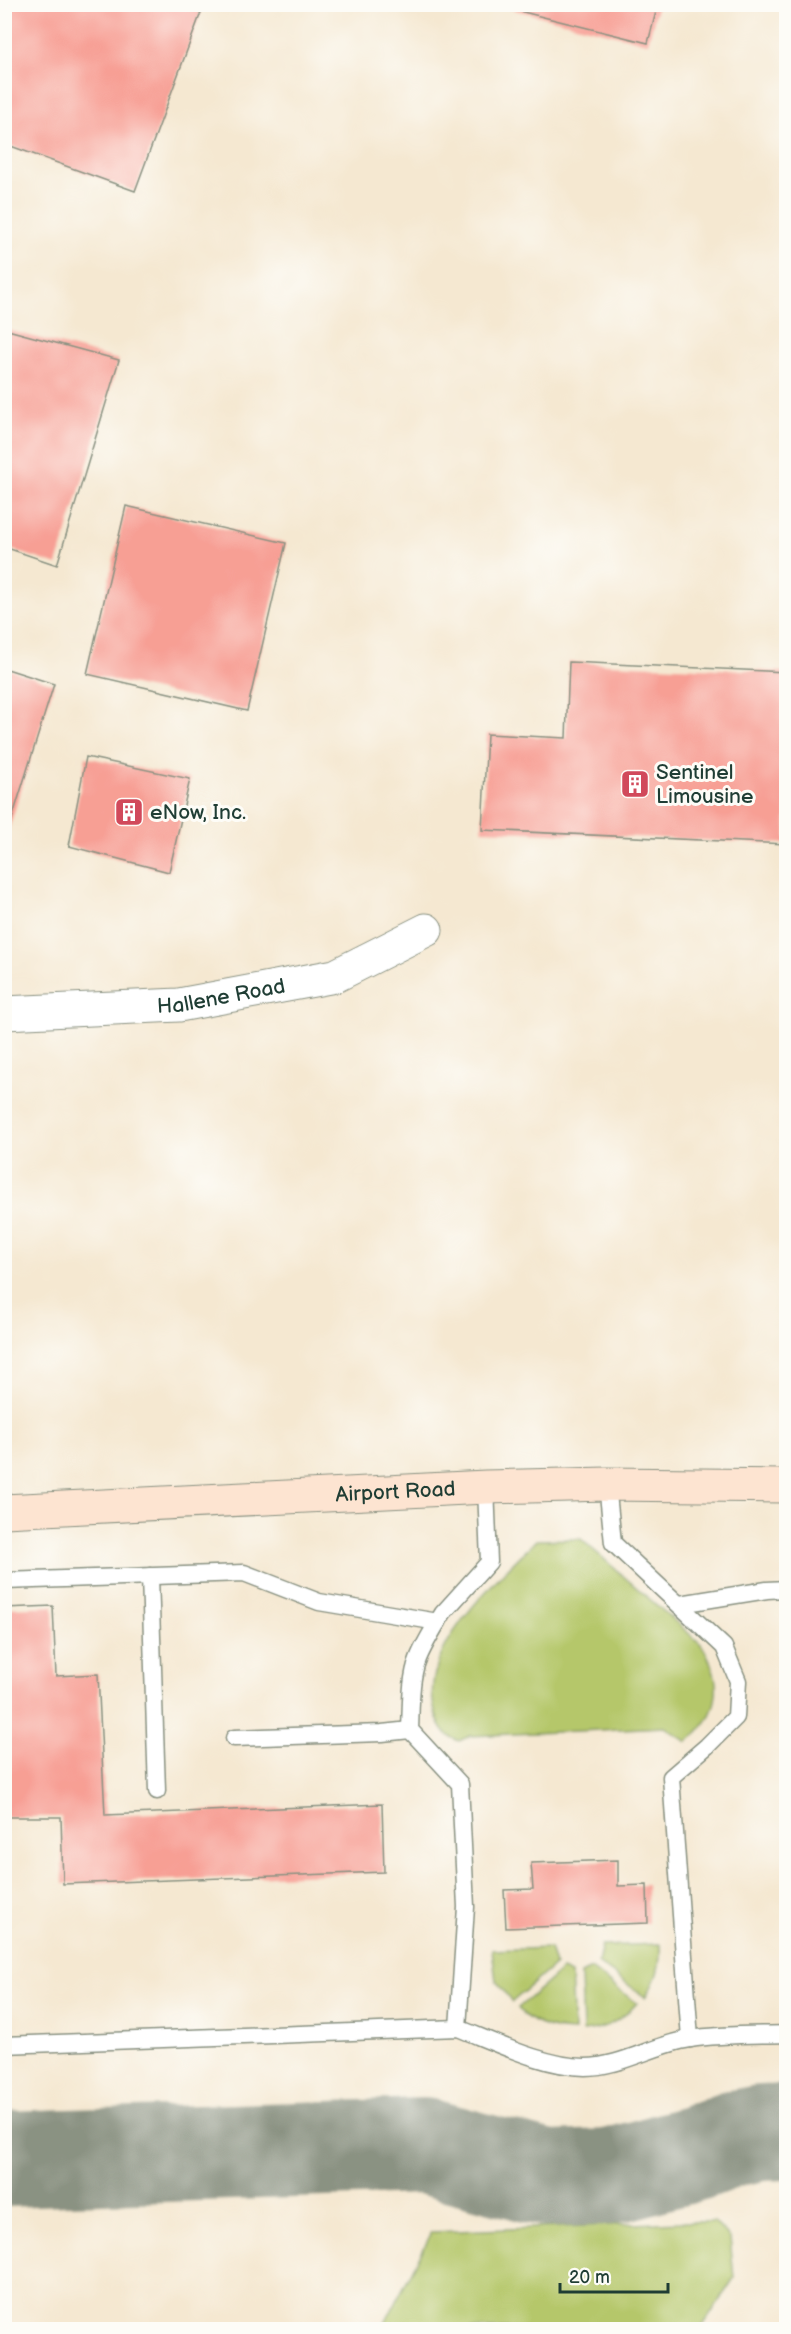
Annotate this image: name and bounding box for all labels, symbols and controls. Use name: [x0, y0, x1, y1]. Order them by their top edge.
place label: Sentinel Limousine: [656, 760, 753, 809]
building icon: Sentinel Limousine: [619, 768, 651, 800]
building icon: eNow, Inc.: [113, 796, 145, 828]
place label: eNow, Inc.: [150, 800, 246, 825]
street label: Hallene Road: [156, 973, 287, 1018]
street label: Airport Road: [335, 1476, 456, 1507]
scale bar: [560, 2256, 668, 2294]
text: 20 m: [569, 2267, 610, 2288]

